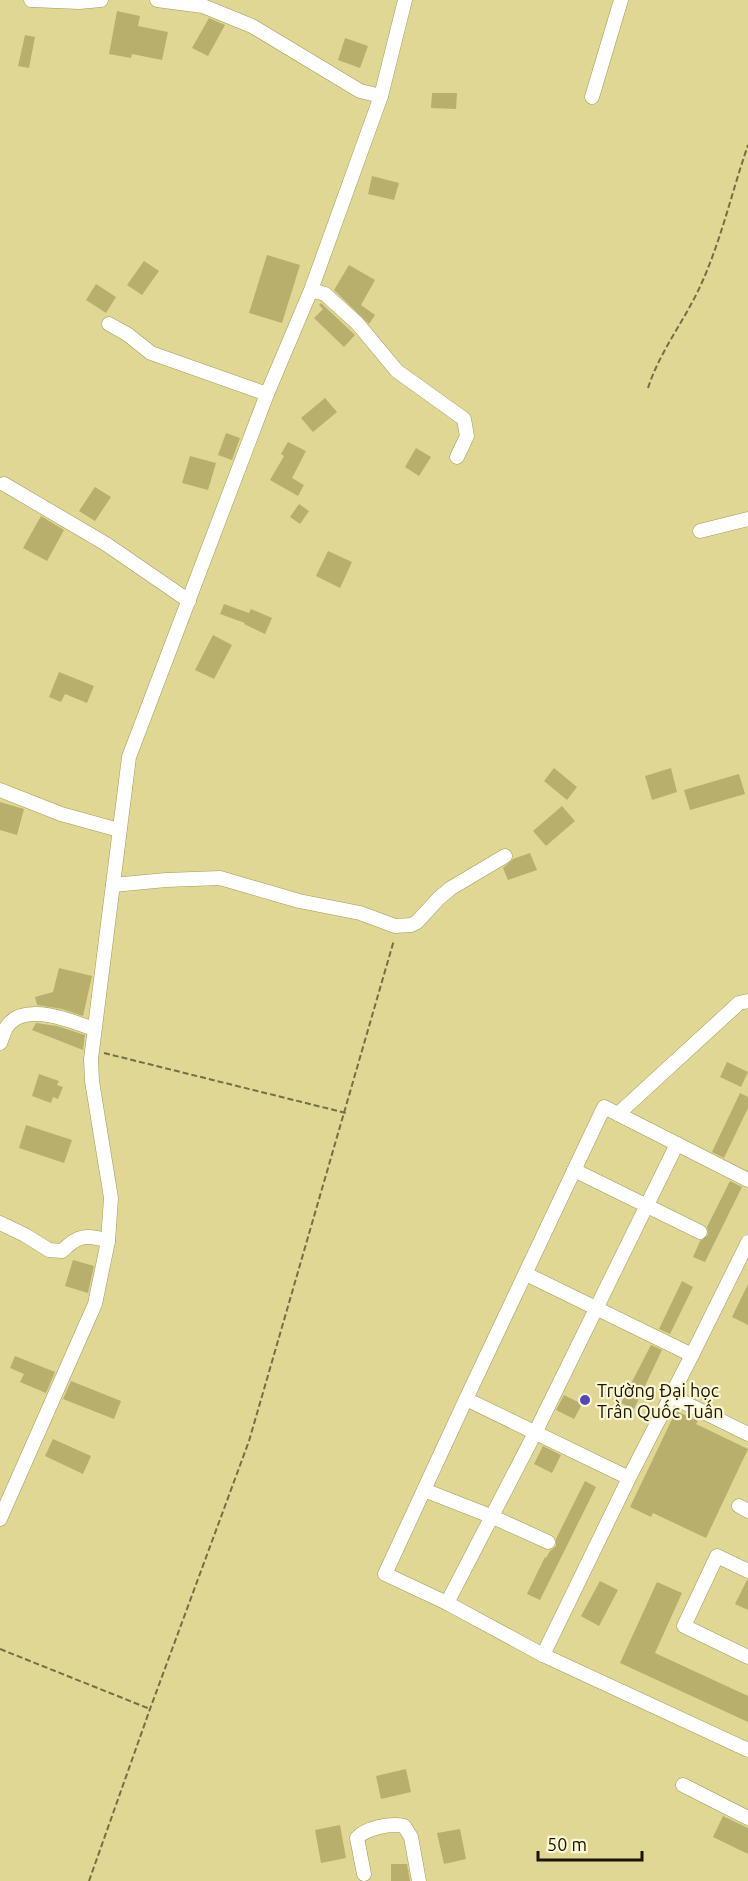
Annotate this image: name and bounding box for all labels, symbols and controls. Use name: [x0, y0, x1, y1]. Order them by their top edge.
place label: Trường Đại học Trần Quốc Tuấn: [597, 1380, 723, 1422]
marker: Trường Đại học Trần Quốc Tuấn: [578, 1393, 592, 1407]
scale bar: [538, 1824, 642, 1862]
text: 50 m: [547, 1834, 587, 1854]

